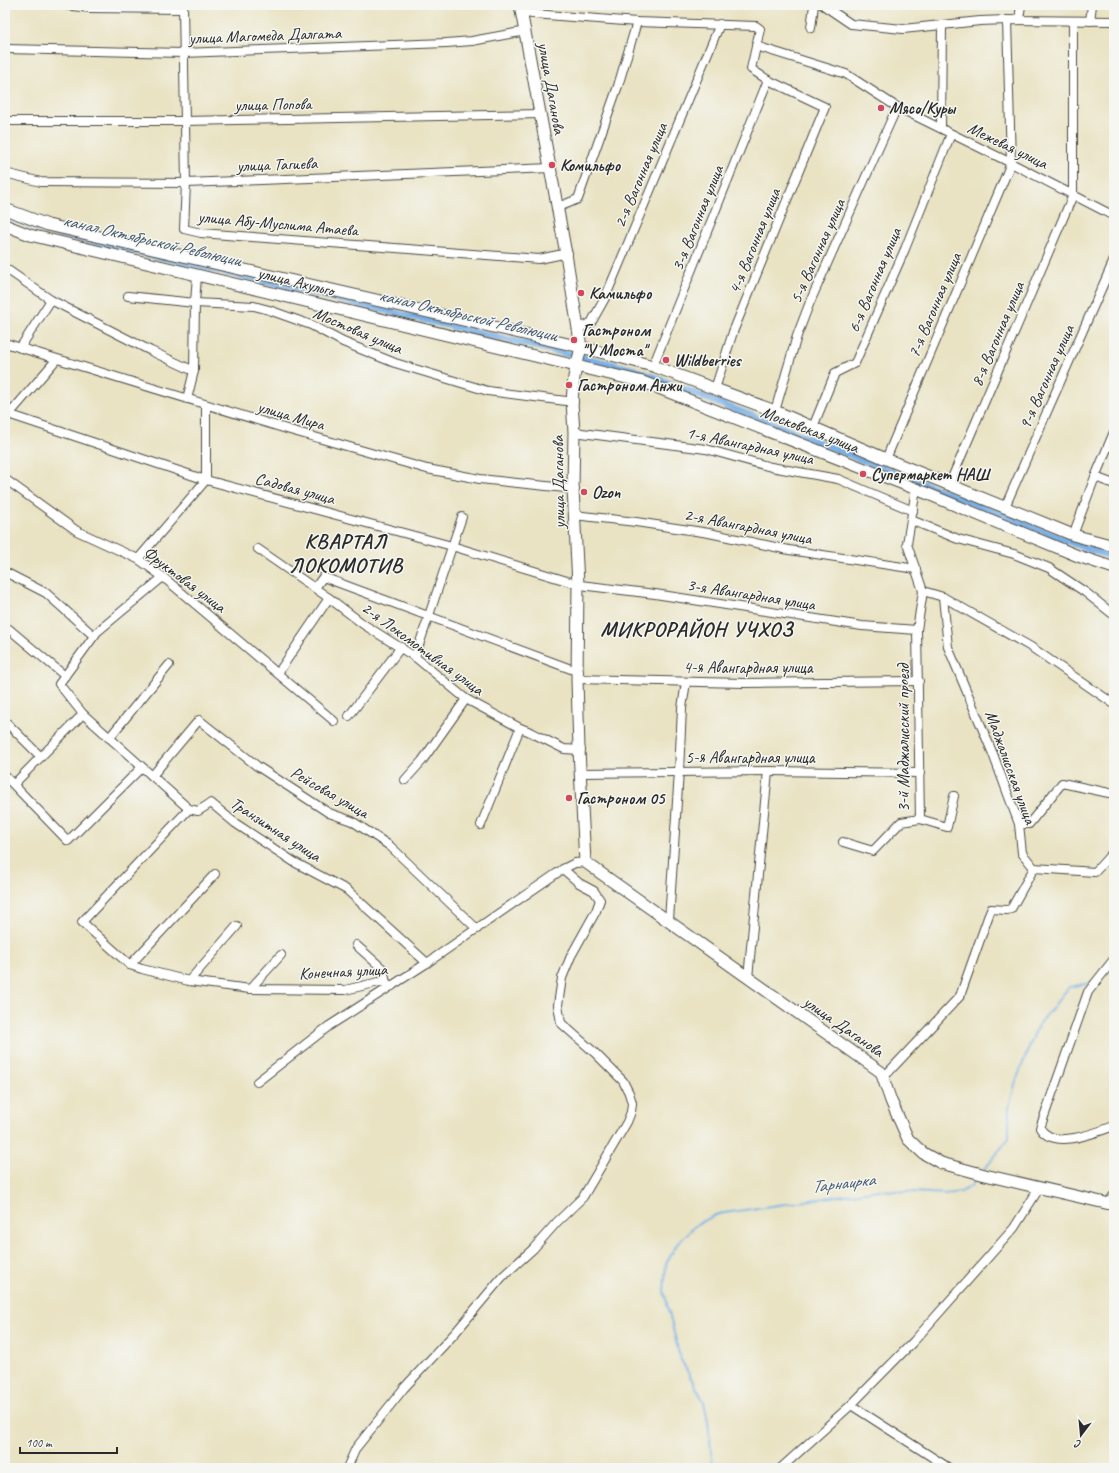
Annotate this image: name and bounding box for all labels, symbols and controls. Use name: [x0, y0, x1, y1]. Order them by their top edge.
street label: улица Магомеда Далгата: [188, 22, 343, 49]
street label: улица Даганова: [533, 39, 570, 137]
street label: улица Попова: [233, 93, 314, 116]
place label: Мясо/Куры: [889, 98, 957, 119]
marker: Мясо/Куры: [876, 103, 886, 113]
street label: Межевая улица: [964, 117, 1053, 175]
street label: 2-я Вагонная улица: [609, 119, 672, 231]
street label: улица Тагиева: [235, 153, 319, 176]
place label: Комильфо: [560, 155, 622, 176]
marker: Комильфо: [547, 160, 557, 170]
street label: 3-я Вагонная улица: [667, 161, 729, 274]
street label: 4-я Вагонная улица: [724, 184, 786, 297]
street label: 5-я Вагонная улица: [785, 195, 850, 307]
street label: улица Абу-Муслима Атаева: [196, 206, 361, 241]
water label: канал Октябрьской Революции: [61, 209, 245, 272]
street label: 6-я Вагонная улица: [843, 224, 906, 336]
street label: 7-я Вагонная улица: [903, 249, 966, 361]
street label: улица Ахульго: [255, 262, 338, 302]
street label: 8-я Вагонная улица: [966, 278, 1029, 390]
place label: Камильфо: [589, 283, 653, 304]
water label: канал Октябрьской Революции: [377, 284, 561, 347]
marker: Камильфо: [576, 288, 586, 298]
street label: Мостовая улица: [310, 302, 407, 359]
place label: Гастроном "У Моста": [582, 320, 651, 361]
street label: 9-я Вагонная улица: [1014, 321, 1079, 433]
marker: Гастроном "У Моста": [569, 335, 579, 345]
place label: Wildberries: [674, 350, 742, 371]
marker: Wildberries: [661, 355, 671, 365]
place label: Гастроном Анжи: [577, 375, 683, 396]
marker: Гастроном Анжи: [564, 380, 574, 390]
street label: улица Мира: [254, 396, 328, 435]
street label: Московская улица: [758, 401, 863, 458]
street label: 1-я Авангардная улица: [684, 422, 816, 469]
street label: улица Даганова: [547, 434, 570, 530]
place label: Супермаркет НАШ: [871, 464, 991, 485]
street label: Садовая улица: [253, 468, 338, 510]
marker: Супермаркет НАШ: [858, 469, 868, 479]
place label: Ozon: [592, 482, 622, 503]
marker: Ozon: [579, 487, 589, 497]
street label: 2-я Авангардная улица: [682, 504, 815, 549]
district label: КВАРТАЛ ЛОКОМОТИВ: [289, 528, 404, 578]
street label: Фруктовая улица: [139, 542, 231, 618]
street label: 3-я Авангардная улица: [685, 574, 818, 615]
street label: 2-я Локомотивная улица: [357, 597, 489, 701]
district label: МИКРОРАЙОН УЧХОЗ: [600, 616, 795, 642]
street label: 4-я Авангардная улица: [683, 657, 814, 678]
street label: 3-й Маджалисский проезд: [893, 662, 914, 812]
street label: Маджалисская улица: [980, 708, 1041, 828]
street label: 5-я Авангардная улица: [685, 747, 816, 768]
street label: Рейсовая улица: [287, 762, 374, 824]
place label: Гастроном 05: [577, 788, 666, 809]
street label: Транзитная улица: [226, 792, 326, 867]
marker: Гастроном 05: [564, 793, 574, 803]
street label: Конечная улица: [298, 959, 389, 984]
street label: улица Даганова: [799, 991, 889, 1063]
water label: Тарнаирка: [810, 1168, 878, 1198]
north arrow: [1061, 1415, 1101, 1455]
scale bar: [20, 1429, 117, 1455]
text: 100 m: [26, 1435, 53, 1451]
text: С: [1072, 1437, 1083, 1452]

